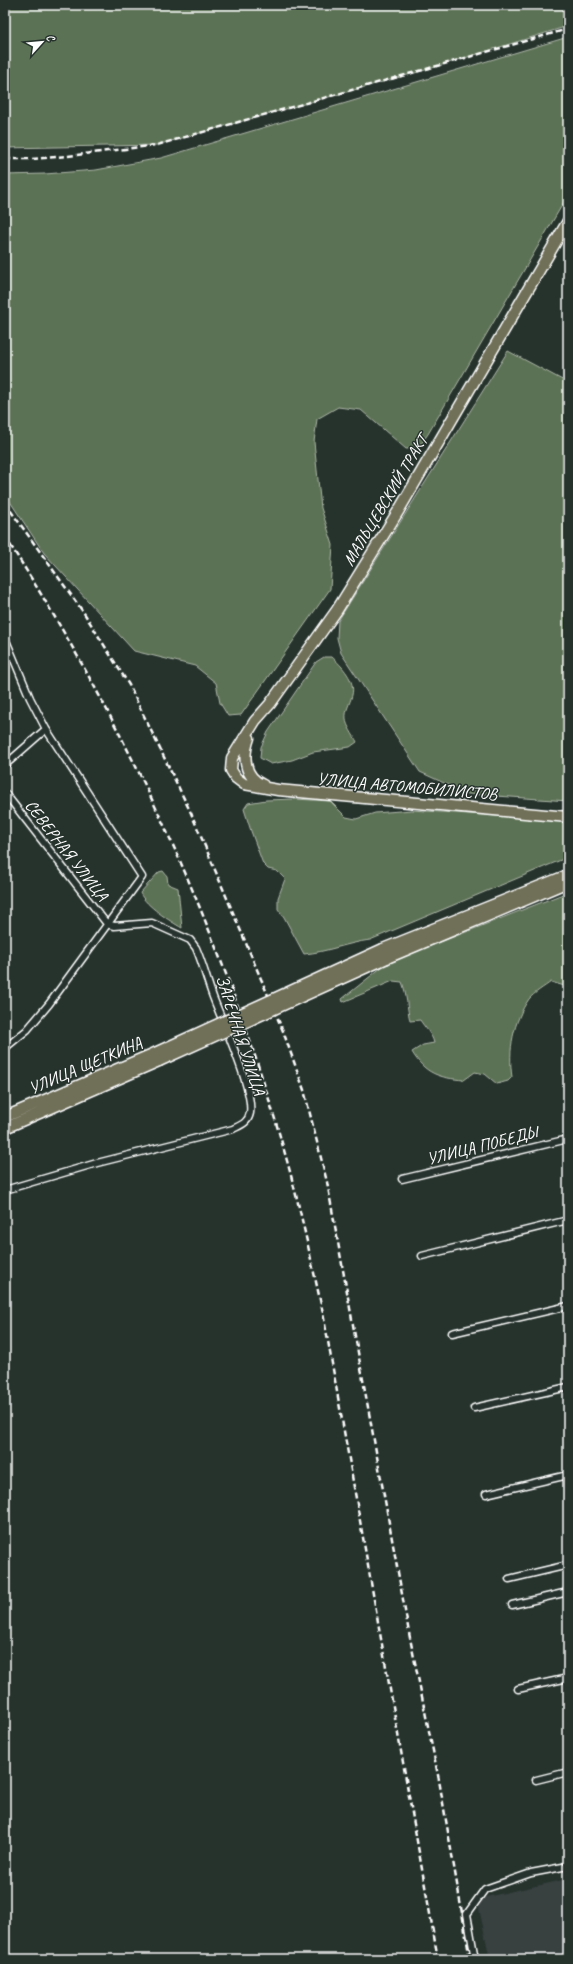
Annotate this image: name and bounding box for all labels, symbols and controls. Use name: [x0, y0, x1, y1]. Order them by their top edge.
north arrow: [22, 22, 62, 62]
text: С: [43, 32, 59, 44]
street label: МАЛЬЦЕВСКИЙ ТРАКТ: [338, 428, 434, 569]
street label: УЛИЦА АВТОМОБИЛИСТОВ: [316, 768, 499, 805]
street label: СЕВЕРНАЯ УЛИЦА: [21, 796, 114, 906]
street label: ЗАРЕЧНАЯ УЛИЦА: [211, 973, 270, 1099]
street label: УЛИЦА ЩЕТКИНА: [25, 1032, 145, 1099]
street label: УЛИЦА ПОБЕДЫ: [425, 1121, 542, 1169]

